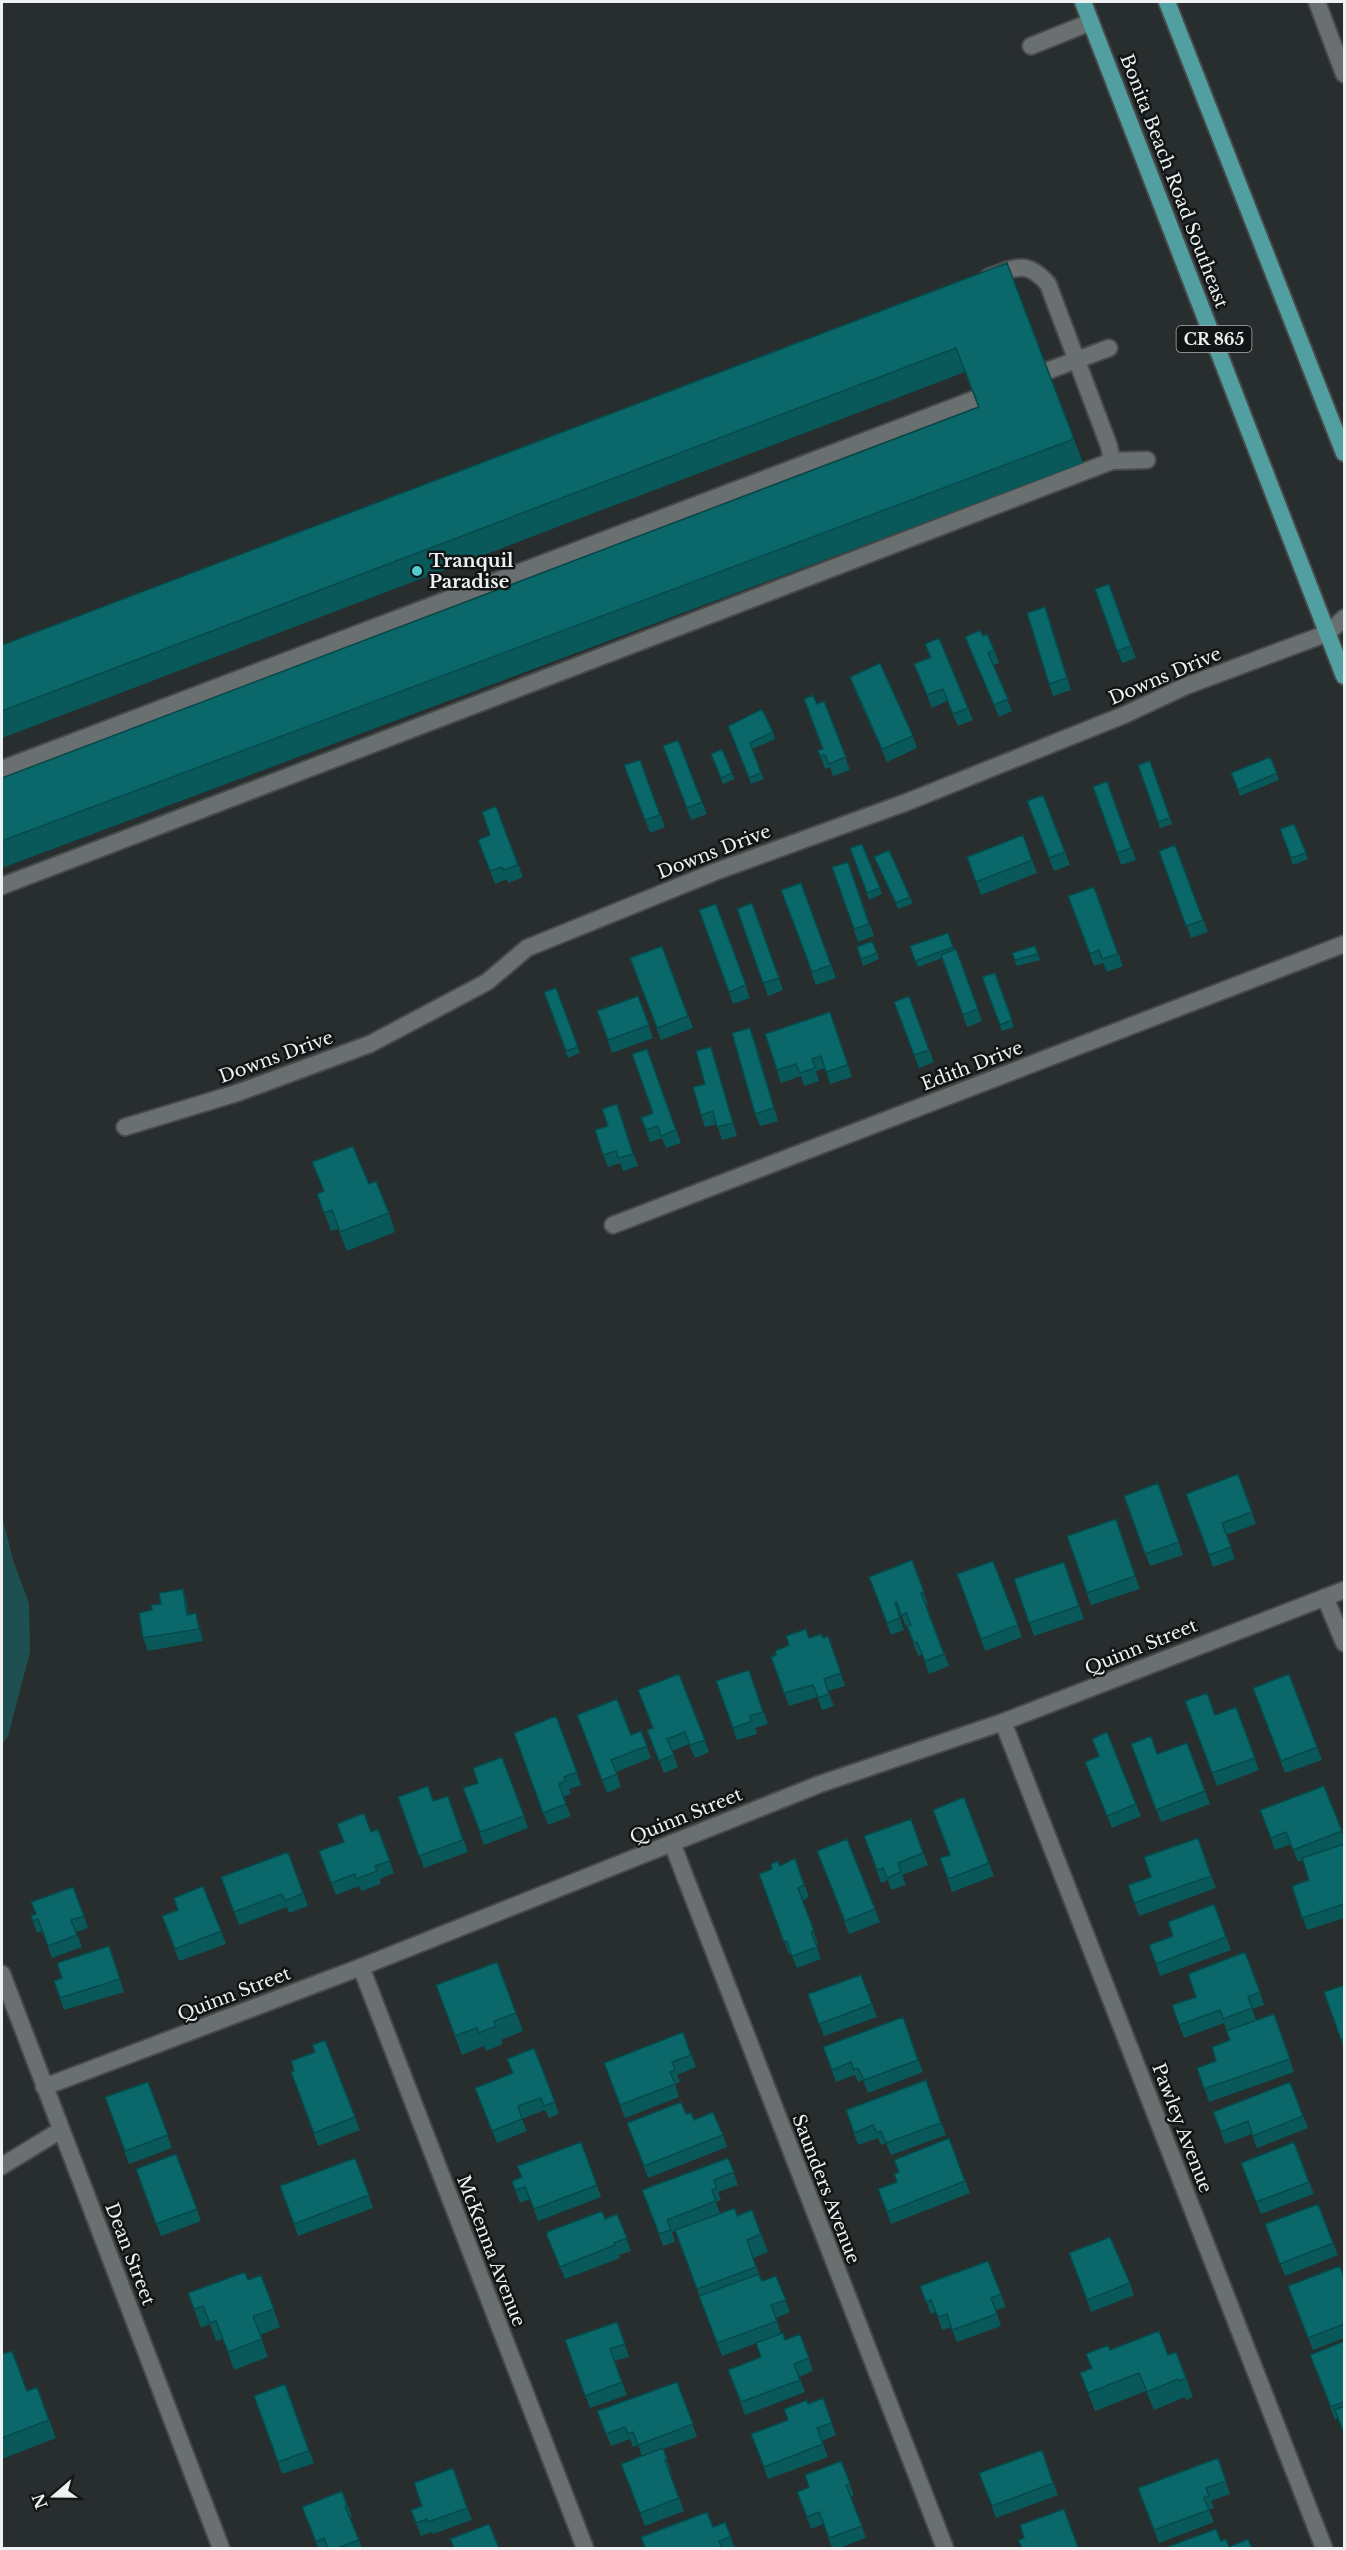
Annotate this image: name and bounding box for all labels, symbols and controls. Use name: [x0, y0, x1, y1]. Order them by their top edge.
street label: Bonita Beach Road Southeast: [1115, 51, 1233, 311]
road number: CR 865: [1176, 326, 1252, 352]
place label: Tranquil Paradise: [429, 550, 514, 593]
marker: Tranquil Paradise: [410, 564, 424, 578]
street label: Downs Drive: [1106, 642, 1224, 710]
street label: Downs Drive: [654, 820, 774, 884]
street label: Downs Drive: [216, 1026, 336, 1088]
street label: Edith Drive: [918, 1037, 1026, 1095]
street label: Quinn Street: [1082, 1614, 1201, 1680]
street label: Quinn Street: [627, 1783, 746, 1849]
street label: Quinn Street: [174, 1962, 294, 2026]
street label: Pawley Avenue: [1147, 2060, 1217, 2196]
street label: Saunders Avenue: [787, 2111, 865, 2267]
street label: McKenna Avenue: [452, 2172, 530, 2330]
street label: Dean Street: [100, 2200, 160, 2308]
north arrow: [24, 2466, 84, 2526]
text: N: [28, 2491, 52, 2512]

